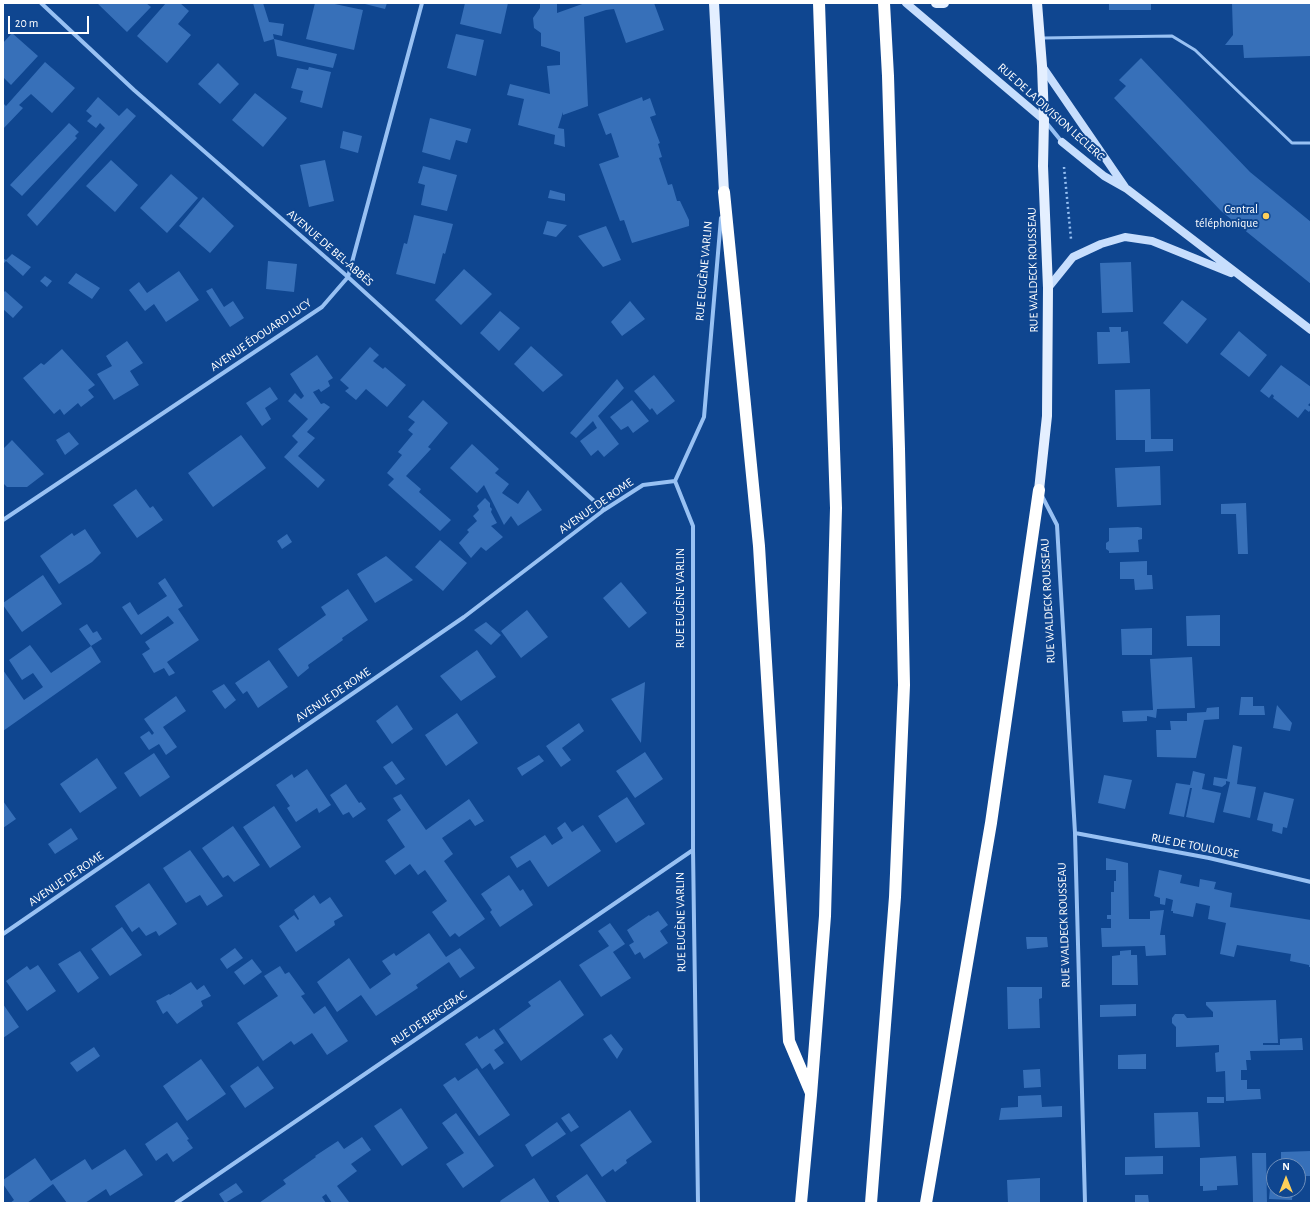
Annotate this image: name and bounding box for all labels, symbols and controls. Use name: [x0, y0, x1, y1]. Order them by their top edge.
scale bar: [10, 8, 91, 34]
text: 20 m: [15, 17, 38, 29]
street label: RUE DE LA DIVISION LECLERC: [995, 60, 1107, 164]
place label: Central téléphonique: [1195, 202, 1258, 230]
street label: AVENUE DE BEL-ABBÈS: [284, 207, 376, 289]
street label: RUE WALDECK ROUSSEAU: [1025, 207, 1041, 333]
marker: Central téléphonique: [1261, 211, 1271, 221]
street label: RUE EUGÈNE VARLIN: [692, 220, 716, 322]
street label: AVENUE ÉDOUARD LUCY: [207, 296, 315, 374]
street label: AVENUE DE ROME: [556, 475, 636, 537]
street label: RUE WALDECK ROUSSEAU: [1038, 538, 1058, 664]
street label: RUE EUGÈNE VARLIN: [673, 548, 687, 648]
street label: AVENUE DE ROME: [293, 665, 373, 725]
street label: RUE DE TOULOUSE: [1150, 830, 1240, 862]
street label: AVENUE DE ROME: [26, 849, 106, 909]
street label: RUE WALDECK ROUSSEAU: [1055, 862, 1073, 988]
street label: RUE EUGÈNE VARLIN: [673, 872, 689, 972]
street label: RUE DE BERGERAC: [388, 987, 470, 1049]
north arrow: [1266, 1158, 1306, 1198]
text: N: [1282, 1161, 1290, 1172]

